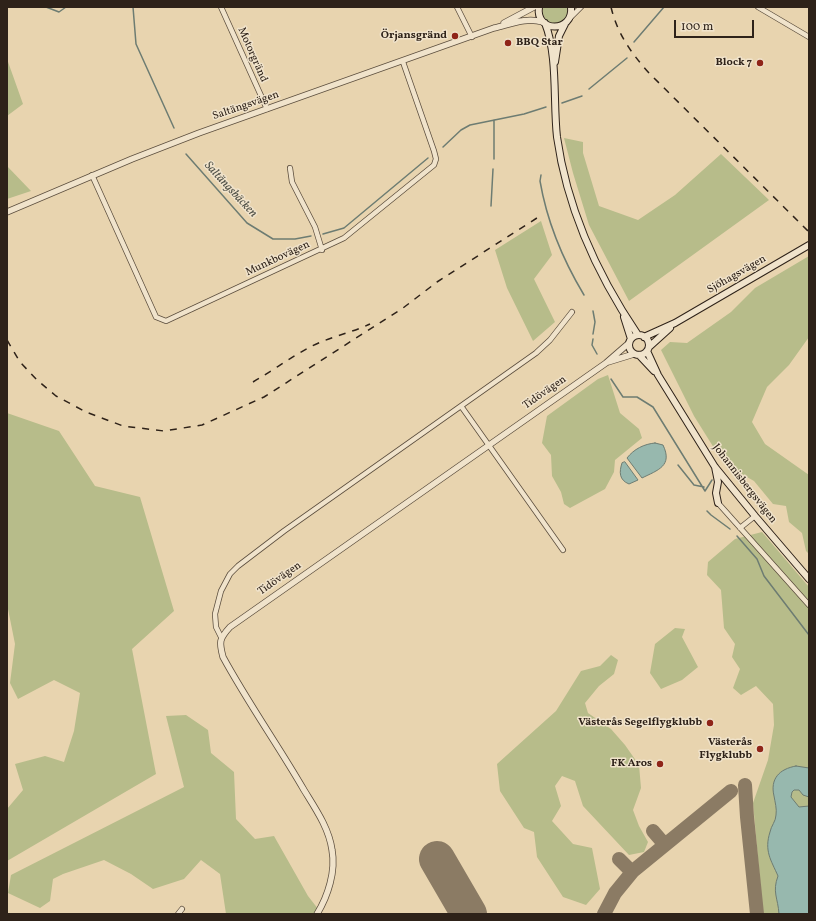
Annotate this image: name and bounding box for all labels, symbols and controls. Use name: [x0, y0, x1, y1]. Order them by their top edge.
scale bar: [676, 12, 756, 38]
text: 100 m: [681, 19, 713, 35]
street label: Motorgränd: [234, 26, 270, 84]
place label: Örjansgränd: [381, 29, 447, 43]
marker: Örjansgränd: [450, 31, 460, 41]
place label: BBQ Star: [516, 36, 563, 50]
marker: BBQ Star: [503, 38, 513, 48]
place label: Block 7: [715, 56, 752, 70]
marker: Block 7: [755, 58, 765, 68]
street label: Saltängsvägen: [211, 88, 281, 124]
water label: Saltängsbäcken: [200, 159, 260, 221]
street label: Munkbovägen: [244, 238, 312, 280]
street label: Sjöhagsvägen: [705, 253, 769, 297]
street label: Tidövägen: [521, 373, 569, 413]
street label: Johannisbergsvägen: [709, 442, 779, 526]
street label: Tidövägen: [256, 559, 304, 599]
place label: Västerås Segelflygklubb: [578, 716, 702, 730]
marker: Västerås Segelflygklubb: [705, 718, 715, 728]
place label: Västerås Flygklubb: [699, 736, 752, 762]
marker: Västerås Flygklubb: [755, 744, 765, 754]
place label: FK Aros: [611, 757, 652, 771]
marker: FK Aros: [655, 759, 665, 769]

